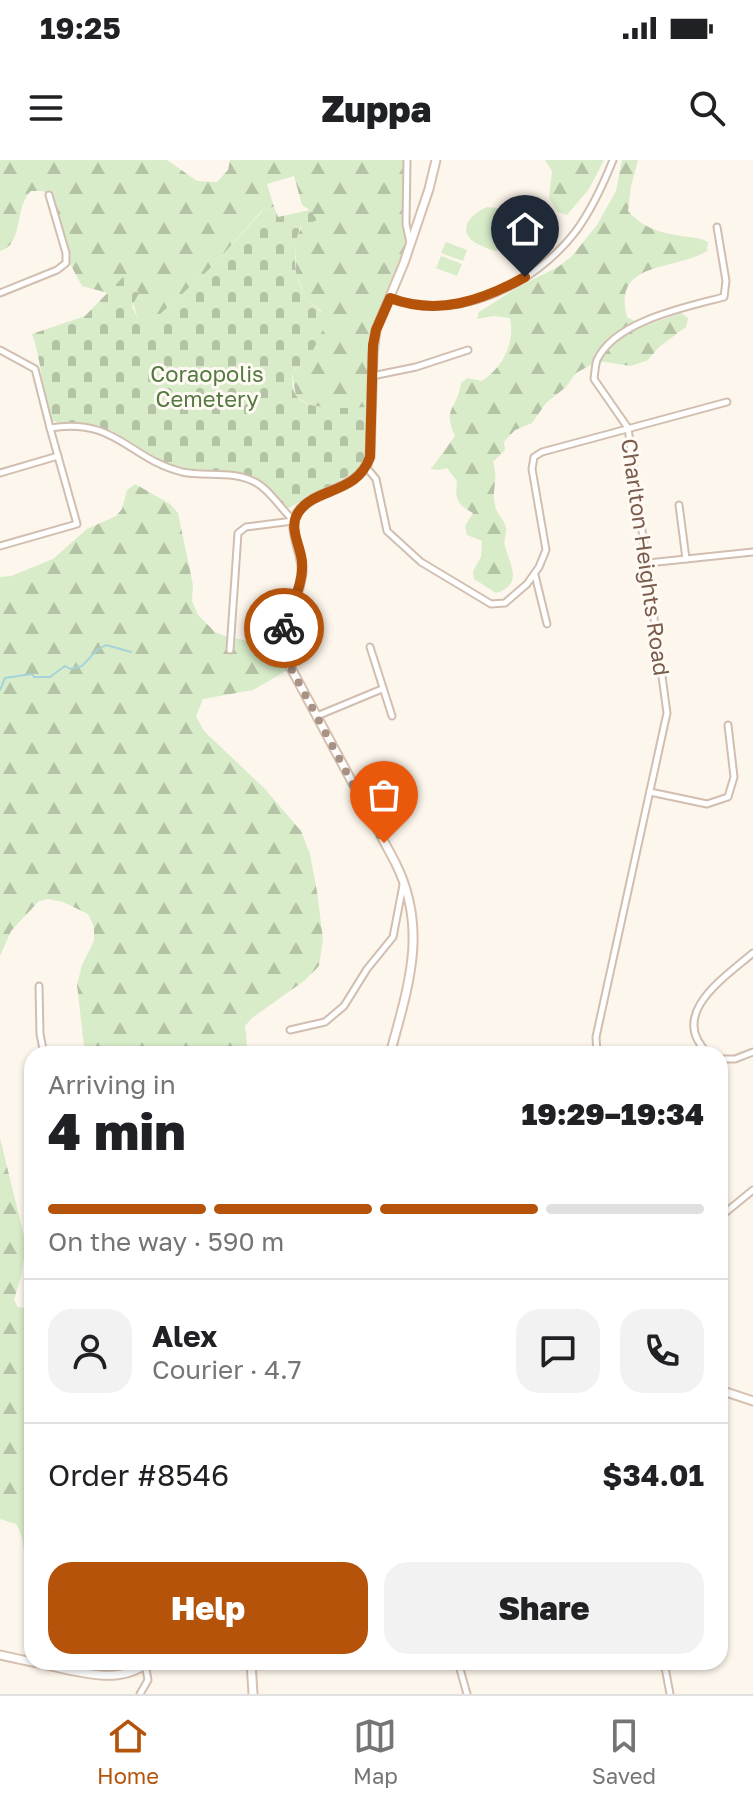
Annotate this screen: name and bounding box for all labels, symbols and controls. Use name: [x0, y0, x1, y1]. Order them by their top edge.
text: 19:25: [40, 10, 121, 46]
icon: menu: [24, 86, 68, 130]
icon: search: [685, 86, 729, 130]
text: Zuppa: [322, 87, 431, 130]
pin: [491, 195, 559, 277]
icon: home: [503, 207, 547, 251]
park label: Coraopolis Cemetery: [150, 360, 264, 412]
street label: Charlton Heights Road: [616, 437, 676, 677]
courier: [244, 588, 324, 668]
icon: bike: [262, 606, 306, 650]
pin: [350, 761, 418, 843]
icon: bag: [362, 773, 406, 817]
text: Arriving in: [48, 1069, 176, 1100]
text: 19:29–19:34: [521, 1096, 704, 1132]
text: 4 min: [48, 1099, 186, 1161]
text: On the way · 590 m: [48, 1226, 284, 1257]
button: person: [48, 1309, 132, 1393]
button: chat: [516, 1309, 600, 1393]
button: phone: [620, 1309, 704, 1393]
text: Alex: [152, 1318, 217, 1354]
text: Courier · 4.7: [152, 1354, 302, 1385]
text: Order #8546: [48, 1457, 229, 1493]
text: $34.01: [602, 1457, 704, 1493]
button: Help: [48, 1562, 368, 1654]
button: Share: [384, 1562, 704, 1654]
tab: Home: [97, 1714, 159, 1789]
tab: Map: [353, 1714, 398, 1789]
tab: Saved: [592, 1714, 656, 1789]

